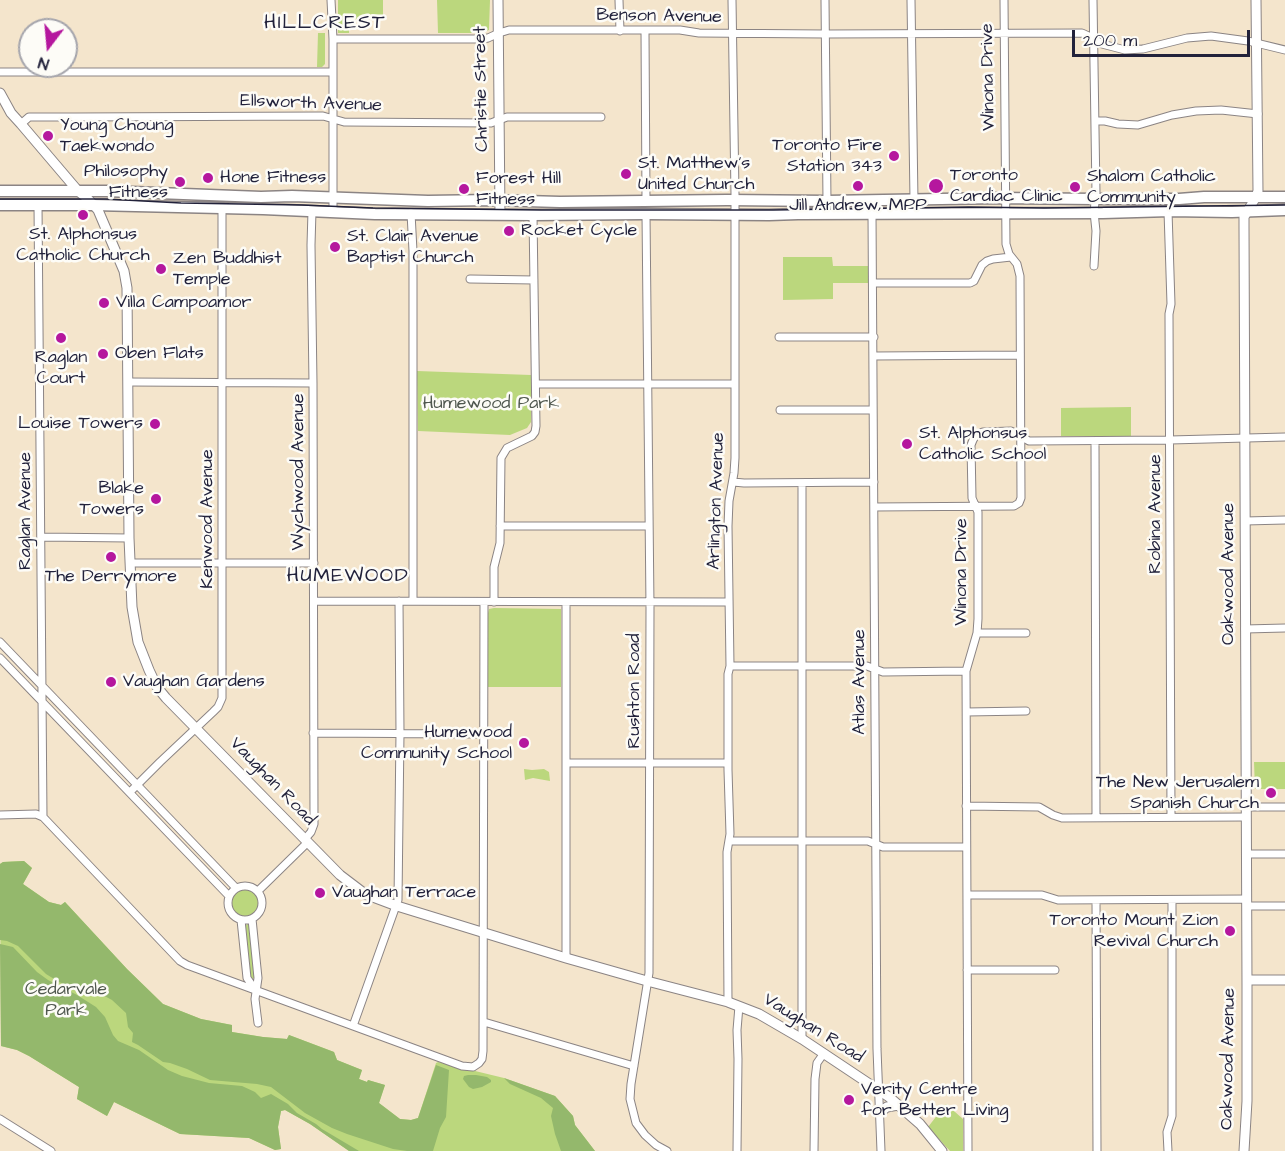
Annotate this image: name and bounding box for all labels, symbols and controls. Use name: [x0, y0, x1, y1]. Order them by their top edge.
street label: Benson Avenue: [596, 5, 722, 29]
district label: HILLCREST: [264, 12, 386, 36]
north arrow: [18, 18, 78, 78]
scale bar: [1075, 18, 1254, 56]
street label: Winona Drive: [977, 23, 1001, 131]
street label: Christie Street: [470, 26, 494, 152]
text: 200 m: [1083, 28, 1137, 53]
text: N: [36, 51, 51, 75]
street label: Ellsworth Avenue: [240, 91, 382, 117]
place label: Young Choung Taekwondo: [60, 115, 174, 158]
marker: Young Choung Taekwondo: [41, 129, 55, 143]
place label: Toronto Fire Station 343: [772, 135, 882, 178]
marker: Toronto Fire Station 343: [887, 149, 901, 163]
place label: St. Matthew's United Church: [638, 153, 754, 195]
place label: Philosophy Fitness: [84, 161, 168, 204]
place label: Toronto Cardiac Clinic: [950, 165, 1063, 207]
place label: Shalom Catholic Community: [1087, 166, 1216, 208]
place label: Hone Fitness: [220, 167, 326, 189]
marker: St. Matthew's United Church: [619, 167, 633, 181]
place label: Forest Hill Fitness: [476, 168, 561, 210]
marker: Hone Fitness: [201, 171, 215, 185]
marker: Philosophy Fitness: [173, 175, 187, 189]
marker: Toronto Cardiac Clinic: [927, 177, 945, 195]
marker: Jill Andrew, MPP: [851, 179, 865, 193]
marker: Shalom Catholic Community: [1068, 180, 1082, 194]
marker: Forest Hill Fitness: [457, 182, 471, 196]
place label: Jill Andrew, MPP: [789, 195, 927, 217]
marker: St. Alphonsus Catholic Church: [76, 208, 90, 222]
place label: Rocket Cycle: [521, 220, 637, 242]
place label: St. Alphonsus Catholic Church: [16, 224, 150, 266]
marker: Rocket Cycle: [502, 224, 516, 238]
place label: St. Clair Avenue Baptist Church: [347, 226, 479, 268]
marker: St. Clair Avenue Baptist Church: [328, 240, 342, 254]
place label: Zen Buddhist Temple: [173, 248, 281, 290]
marker: Zen Buddhist Temple: [154, 262, 168, 276]
place label: Villa Campoamor: [116, 292, 251, 314]
marker: Villa Campoamor: [97, 296, 111, 310]
marker: Raglan Court: [54, 331, 68, 345]
place label: Oben Flats: [115, 343, 204, 365]
place label: Raglan Court: [35, 347, 87, 389]
marker: Oben Flats: [96, 347, 110, 361]
park label: Humewood Park: [423, 393, 559, 415]
street label: Wychwood Avenue: [288, 394, 310, 550]
place label: Louise Towers: [18, 413, 143, 435]
marker: Louise Towers: [148, 417, 162, 431]
place label: St. Alphonsus Catholic School: [919, 423, 1046, 466]
street label: Arlington Avenue: [704, 432, 730, 570]
marker: St. Alphonsus Catholic School: [900, 437, 914, 451]
street label: Kenwood Avenue: [197, 449, 219, 589]
street label: Raglan Avenue: [15, 452, 37, 570]
street label: Robina Avenue: [1145, 454, 1167, 574]
place label: Blake Towers: [79, 478, 144, 520]
marker: Blake Towers: [149, 492, 163, 506]
street label: Oakwood Avenue: [1218, 503, 1240, 645]
street label: Winona Drive: [951, 518, 973, 626]
marker: The Derrymore: [104, 550, 118, 564]
district label: HUMEWOOD: [287, 565, 409, 589]
place label: The Derrymore: [45, 566, 177, 588]
street label: Atlas Avenue: [849, 629, 871, 735]
street label: Rushton Road: [624, 634, 646, 748]
place label: Vaughan Gardens: [123, 671, 265, 693]
marker: Vaughan Gardens: [104, 675, 118, 689]
place label: Humewood Community School: [361, 722, 512, 764]
street label: Vaughan Road: [224, 733, 320, 831]
marker: Humewood Community School: [517, 736, 531, 750]
place label: The New Jerusalem Spanish Church: [1096, 772, 1259, 814]
marker: The New Jerusalem Spanish Church: [1264, 786, 1278, 800]
place label: Vaughan Terrace: [332, 882, 476, 904]
marker: Vaughan Terrace: [313, 886, 327, 900]
place label: Toronto Mount Zion Revival Church: [1049, 910, 1218, 952]
marker: Toronto Mount Zion Revival Church: [1223, 924, 1237, 938]
park label: Cedarvale Park: [25, 979, 107, 1022]
street label: Oakwood Avenue: [1217, 988, 1241, 1130]
street label: Vaughan Road: [759, 990, 867, 1068]
place label: Verity Centre for Better Living: [861, 1079, 1008, 1122]
marker: Verity Centre for Better Living: [842, 1093, 856, 1107]

